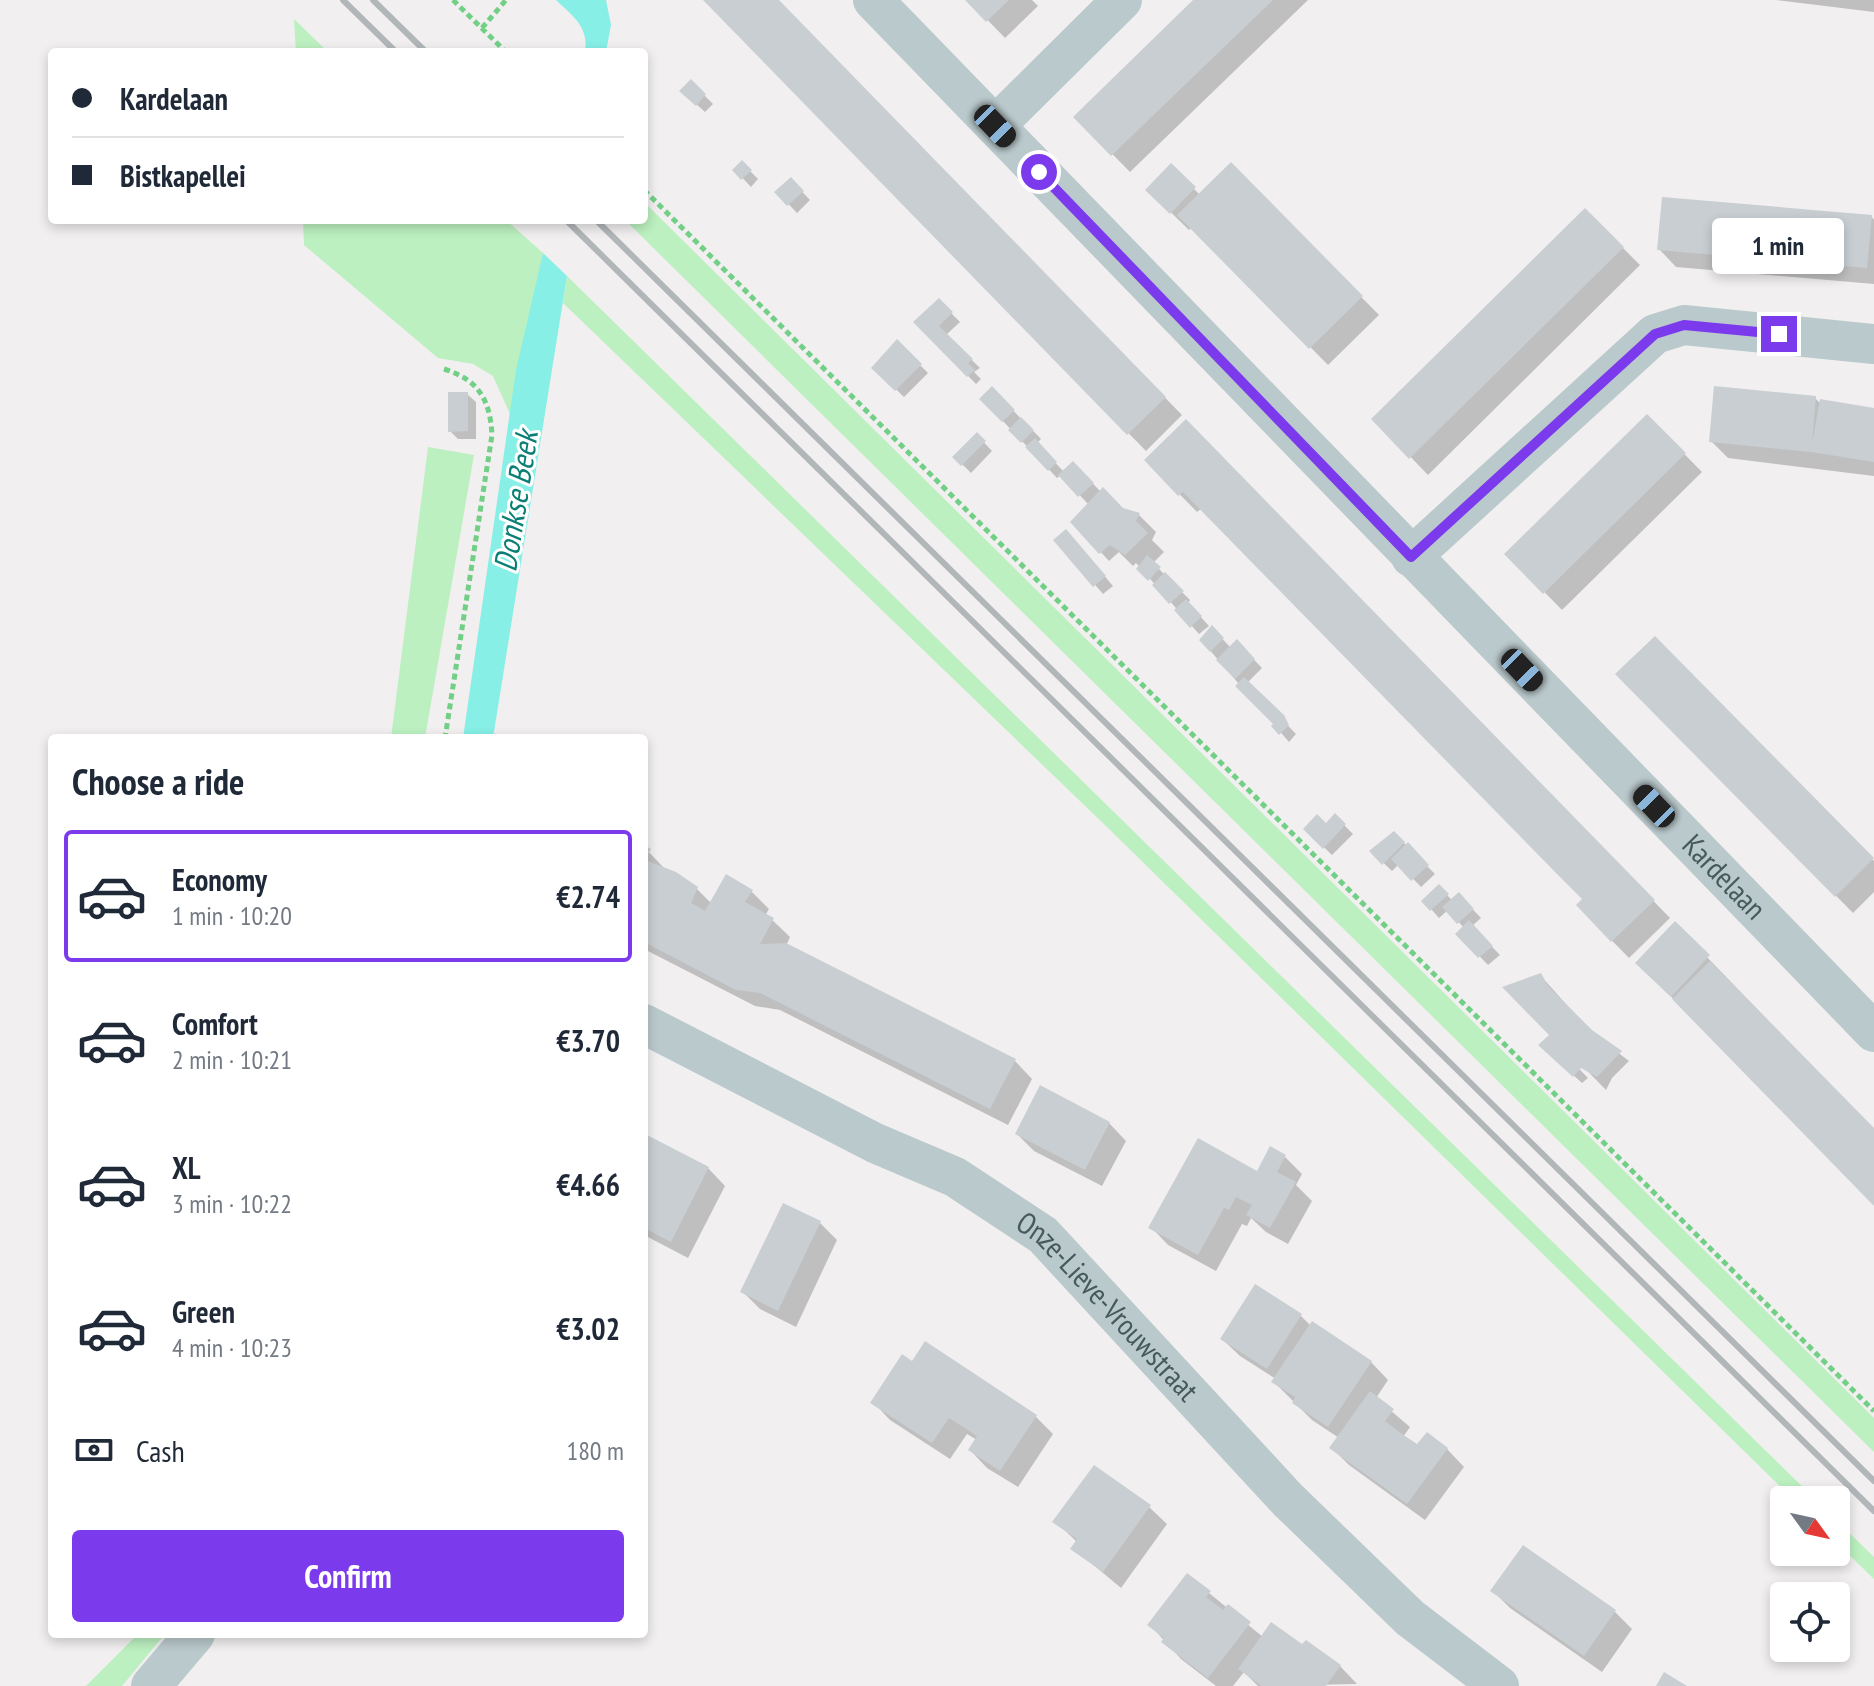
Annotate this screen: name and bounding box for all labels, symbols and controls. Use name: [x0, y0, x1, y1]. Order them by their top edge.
text: Kardelaan: [120, 79, 228, 118]
car: [970, 100, 1020, 152]
route start: [1021, 154, 1057, 190]
text: Bistkapellei: [120, 156, 246, 195]
callout: 1 min: [1713, 218, 1845, 274]
text: 1 min: [1752, 229, 1804, 262]
route end: [1761, 316, 1797, 352]
water label: Donkse Beek: [483, 424, 547, 574]
car: [1497, 644, 1547, 696]
text: Choose a ride: [72, 758, 244, 805]
car: [1629, 780, 1679, 832]
street label: Kardelaan: [1675, 825, 1775, 927]
icon: car: [76, 860, 148, 932]
text: Economy: [172, 860, 267, 899]
text: €2.74: [556, 877, 620, 916]
text: 1 min · 10:20: [172, 899, 292, 932]
icon: car: [76, 1004, 148, 1076]
text: Comfort: [172, 1004, 258, 1043]
text: €3.70: [556, 1021, 620, 1060]
text: 2 min · 10:21: [172, 1043, 292, 1076]
icon: car: [76, 1148, 148, 1220]
text: XL: [172, 1148, 201, 1187]
text: €4.66: [556, 1165, 620, 1204]
text: 3 min · 10:22: [172, 1187, 292, 1220]
street label: Onze-Lieve-Vrouwstraat: [1010, 1202, 1208, 1409]
icon: car: [76, 1292, 148, 1364]
text: Green: [172, 1292, 235, 1331]
text: €3.02: [556, 1309, 620, 1348]
text: 4 min · 10:23: [172, 1331, 292, 1364]
icon: cash: [72, 1428, 116, 1472]
text: Cash: [136, 1431, 185, 1470]
text: 180 m: [566, 1434, 624, 1467]
north arrow: [1770, 1486, 1850, 1566]
map controls: [1770, 1486, 1850, 1662]
button: Confirm: [72, 1530, 624, 1622]
button: locate: [1770, 1582, 1850, 1662]

